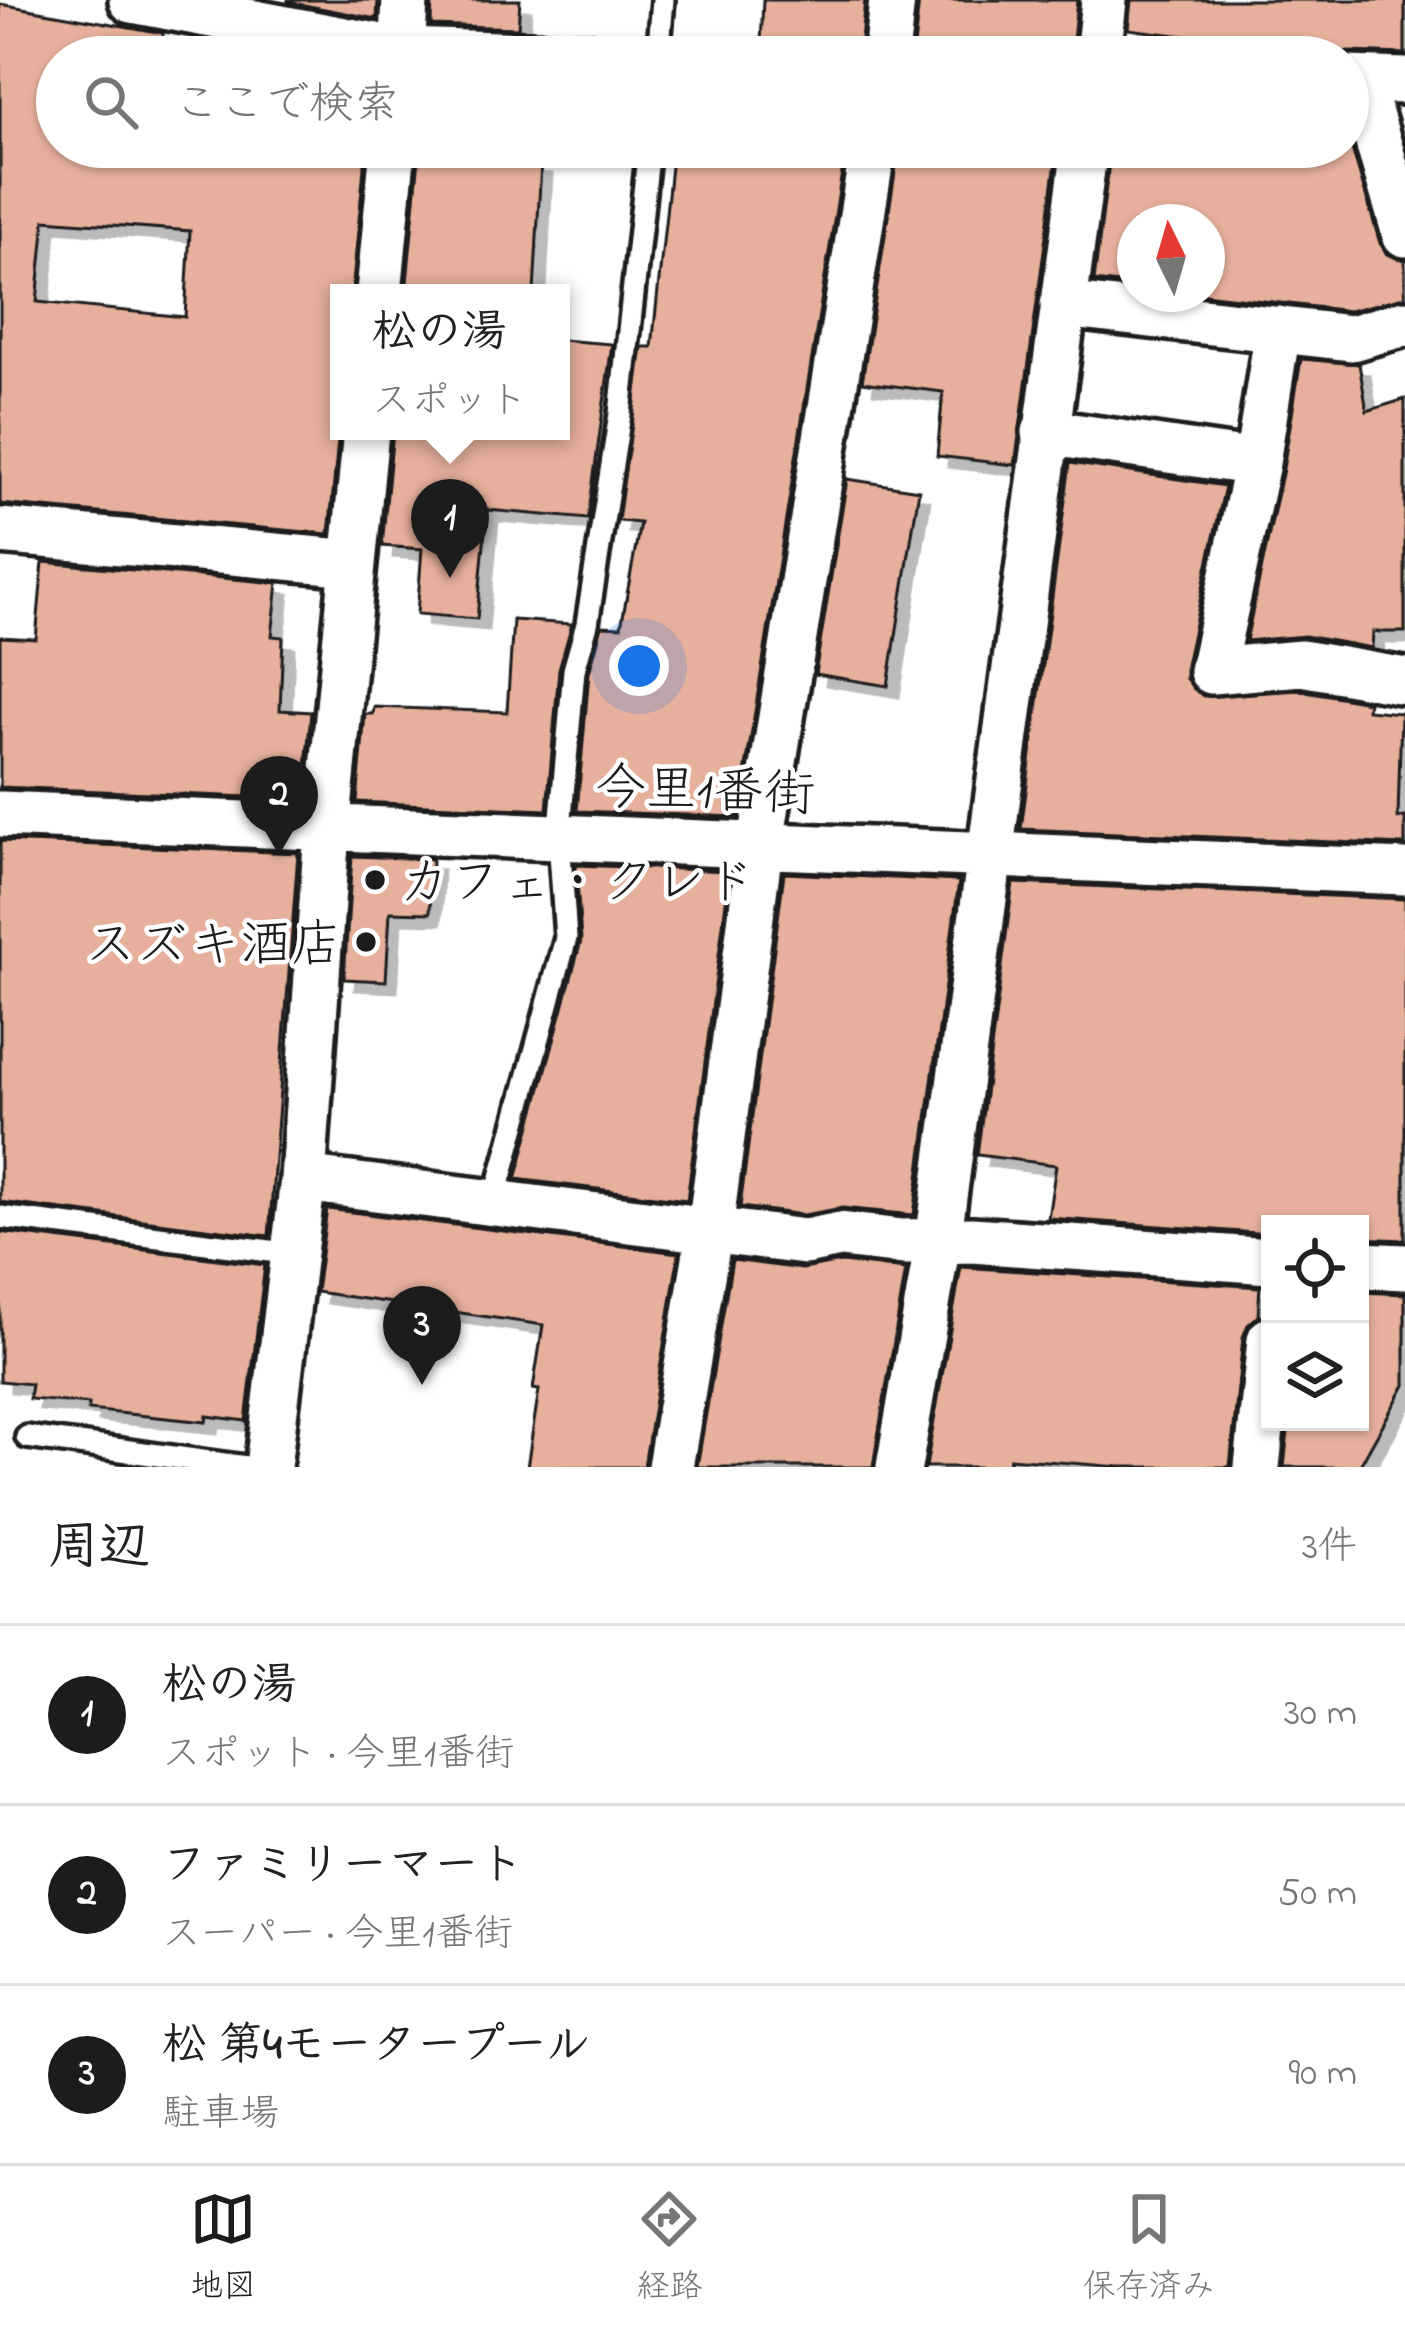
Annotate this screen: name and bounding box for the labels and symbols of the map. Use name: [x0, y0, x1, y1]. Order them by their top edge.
north arrow: [1117, 204, 1225, 312]
pin: 1: [411, 479, 489, 578]
your location: [609, 636, 669, 696]
street label: 今里1番街: [593, 752, 816, 835]
pin: 2: [240, 756, 318, 855]
place label: カフェ・クレド: [399, 848, 756, 923]
marker: カフェ・クレド: [362, 867, 388, 893]
place label: スズキ酒店: [85, 910, 342, 985]
marker: スズキ酒店: [353, 929, 379, 955]
pin: 3: [383, 1286, 461, 1385]

